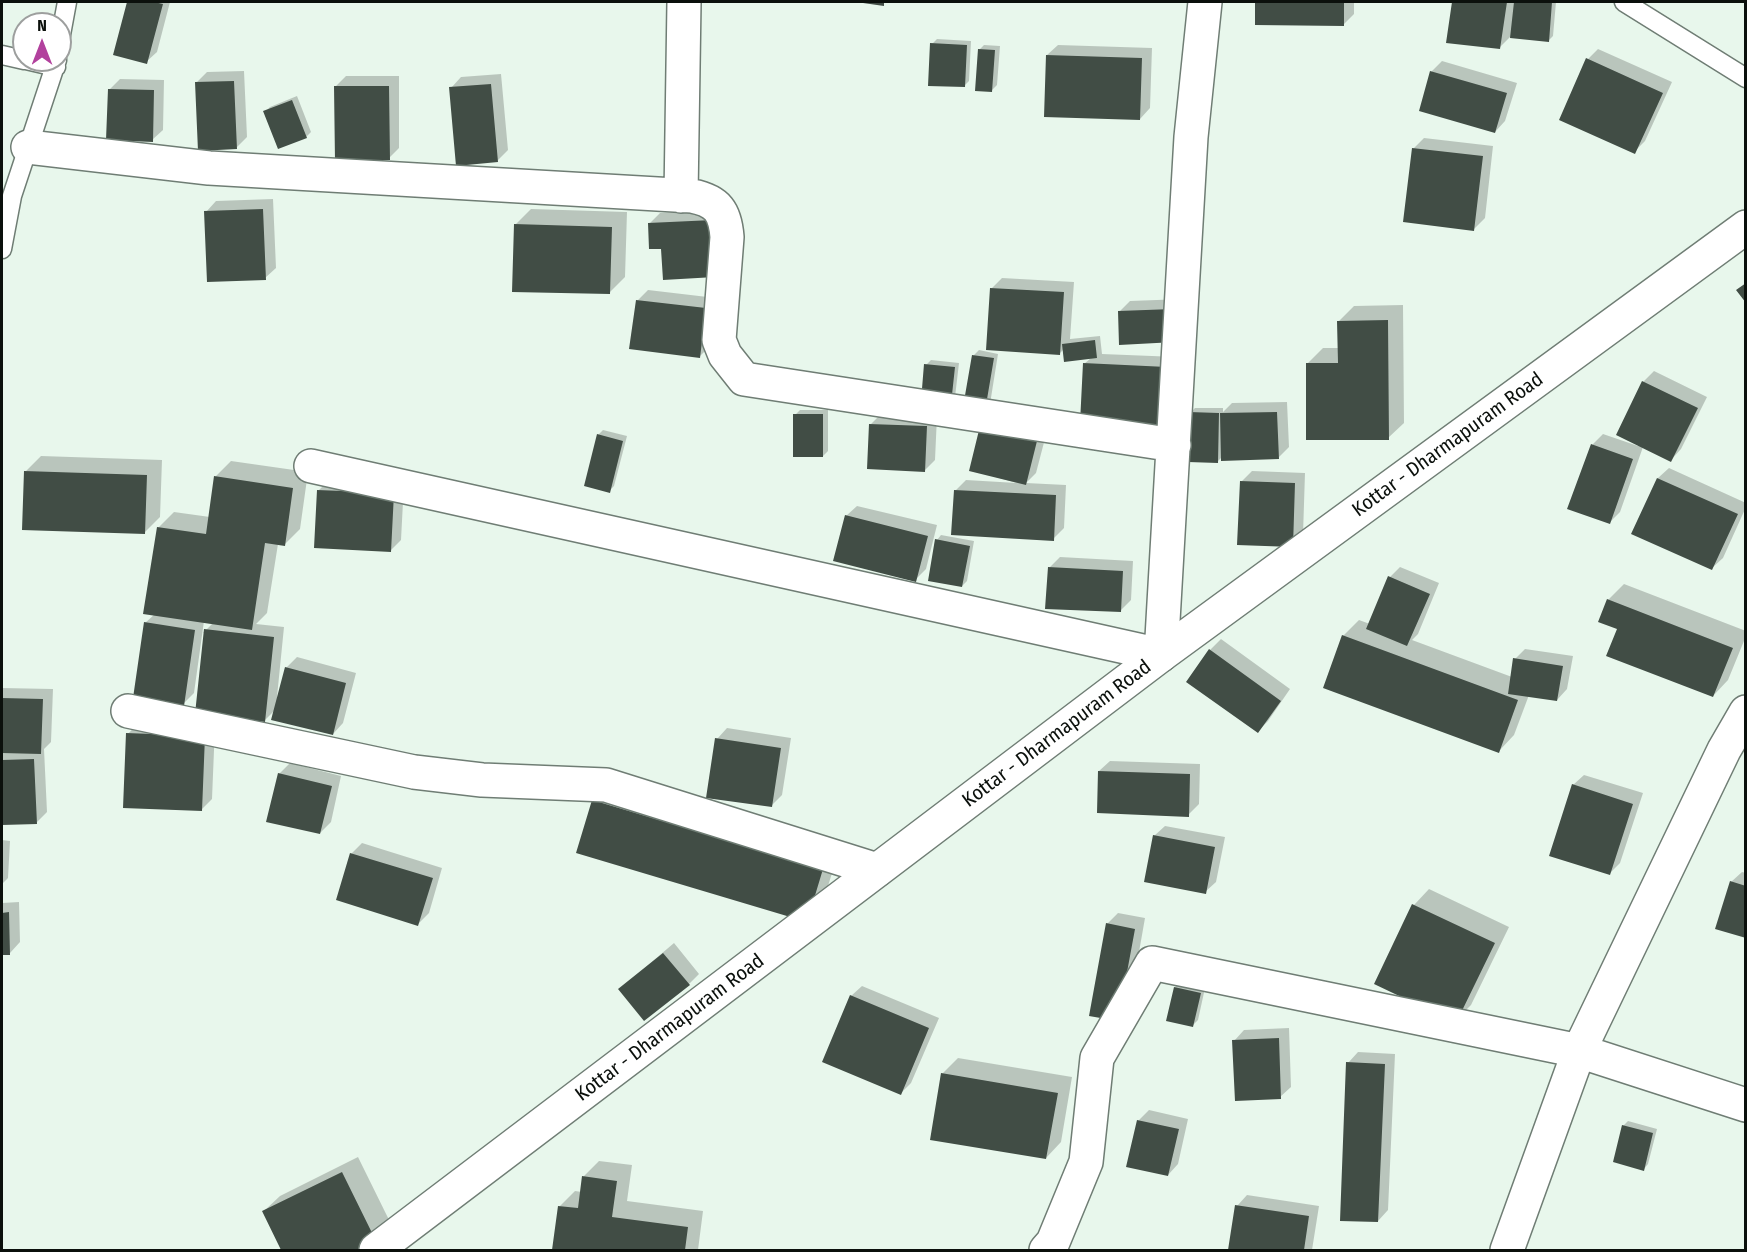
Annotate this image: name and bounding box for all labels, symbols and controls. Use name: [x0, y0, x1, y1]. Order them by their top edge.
north arrow: [12, 12, 72, 72]
text: N: [37, 16, 47, 35]
street label: Kottar - Dharmapuram Road: [1348, 368, 1548, 522]
street label: Kottar - Dharmapuram Road: [958, 655, 1156, 813]
street label: Kottar - Dharmapuram Road: [571, 949, 769, 1107]

